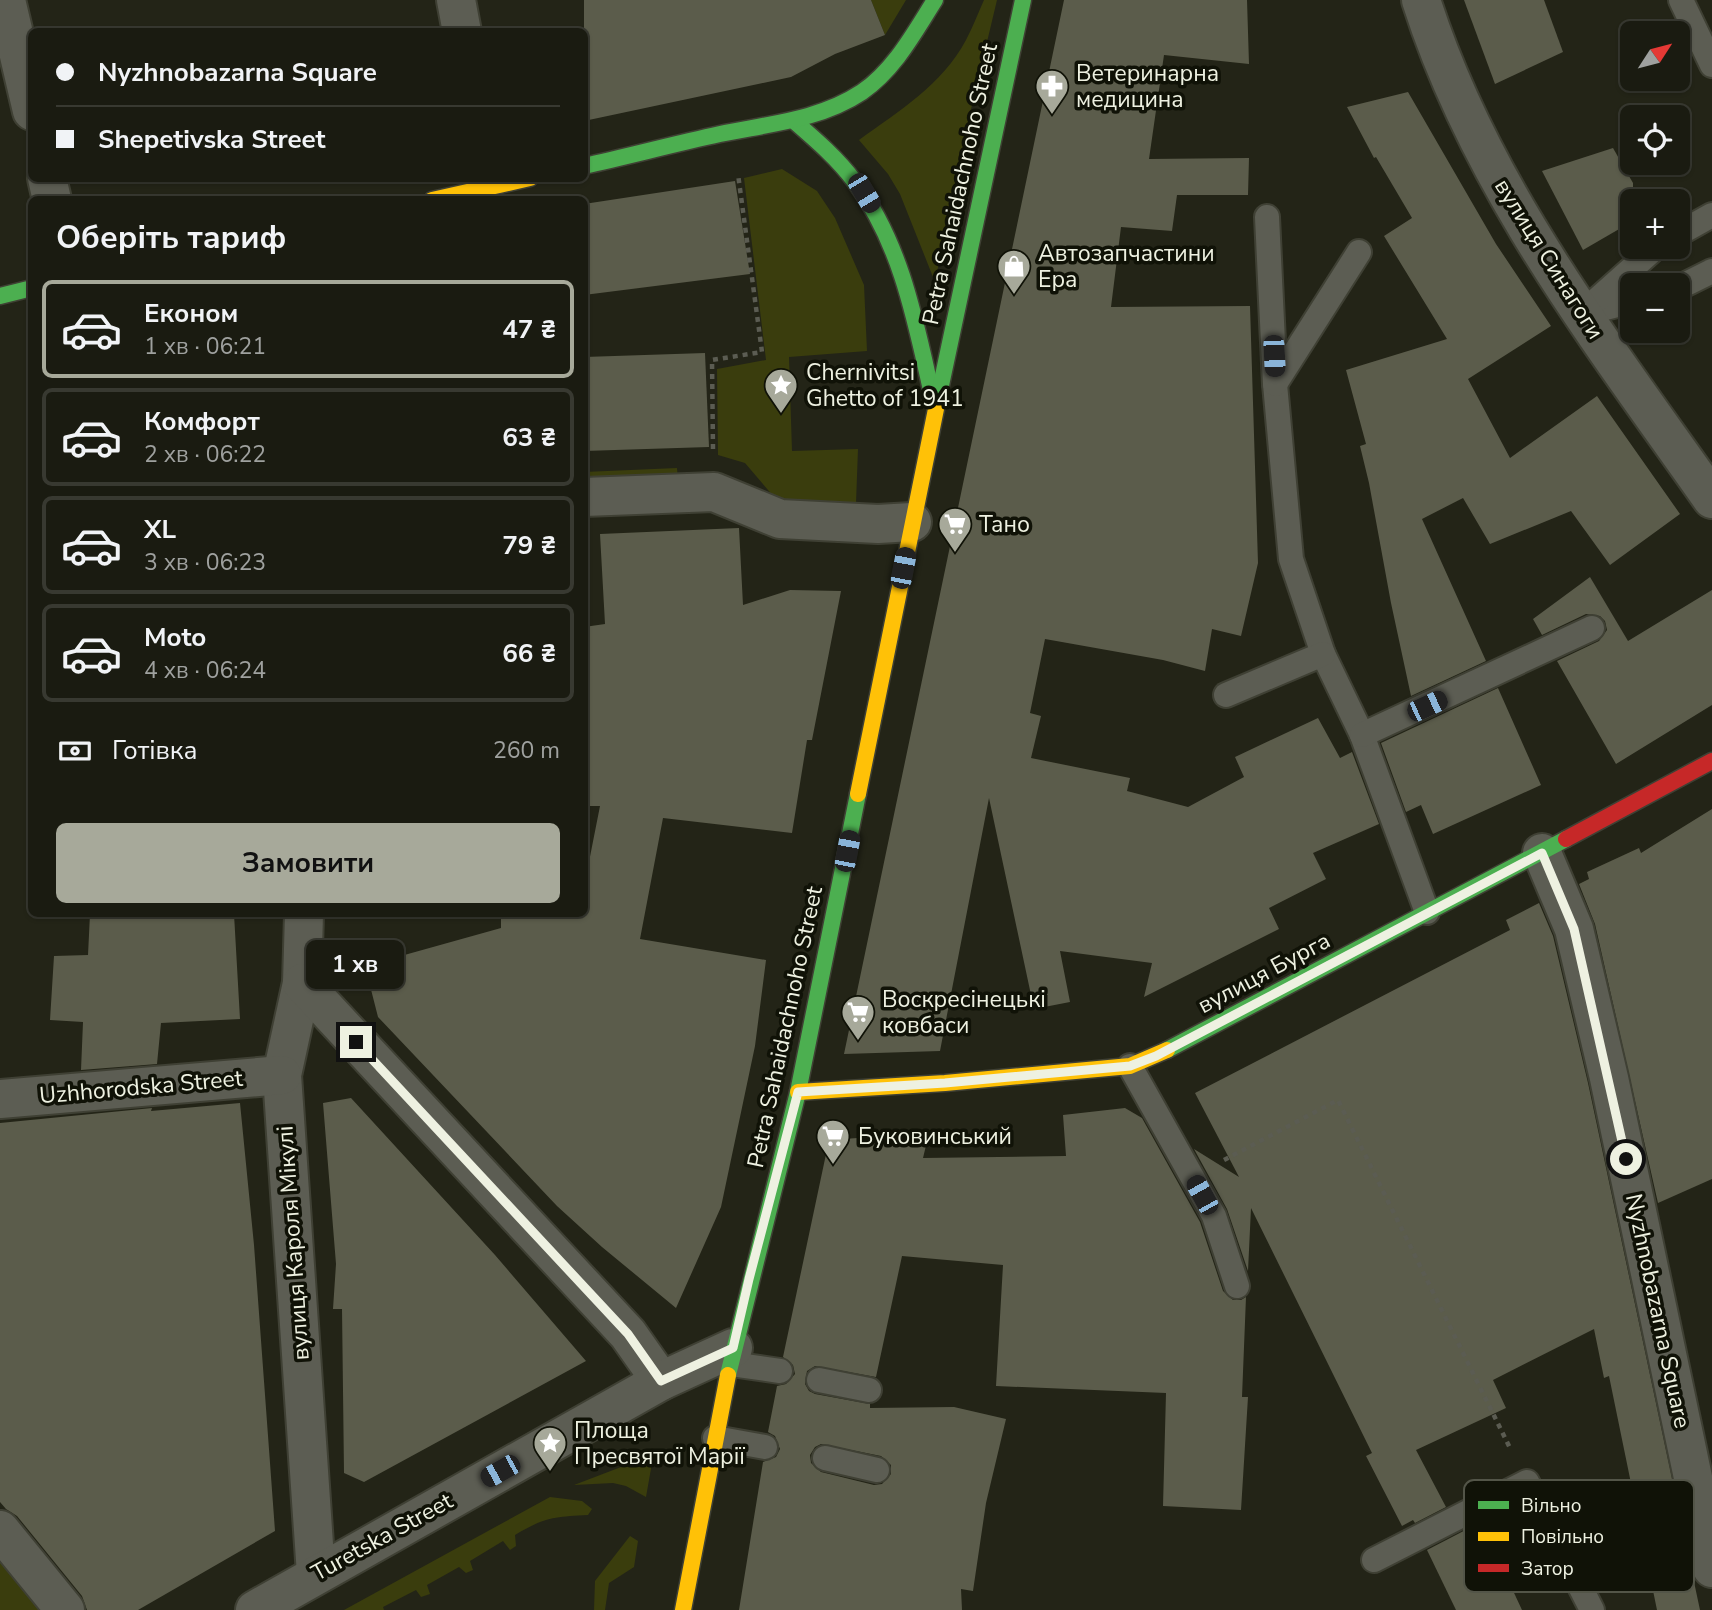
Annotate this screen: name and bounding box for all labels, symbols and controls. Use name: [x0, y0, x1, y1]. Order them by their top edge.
north arrow: [1620, 21, 1690, 91]
map controls: [1620, 21, 1690, 343]
street label: Petra Sahaidachnoho Street: [915, 39, 1005, 328]
text: Nyzhnobazarna Square: [98, 55, 377, 90]
place label: Ветеринарна медицина: [1076, 58, 1219, 115]
pharmacy icon: Ветеринарна медицина: [1033, 67, 1071, 116]
button: locate: [1620, 105, 1690, 175]
text: Shepetivska Street: [98, 122, 326, 157]
car: [845, 170, 884, 216]
street label: вулиця Синагоги: [1487, 173, 1611, 345]
button: +: [1620, 189, 1690, 259]
text: Оберіть тариф: [56, 216, 286, 259]
place label: Автозапчастини Ера: [1038, 238, 1215, 295]
shop icon: Автозапчастини Ера: [995, 247, 1033, 296]
button: −: [1620, 273, 1690, 343]
text: Економ: [144, 296, 238, 331]
icon: car: [60, 298, 123, 361]
text: 47 ₴: [502, 312, 556, 347]
text: 1 хв · 06:21: [144, 331, 266, 362]
car: [1263, 334, 1286, 378]
place label: Chernivitsi Ghetto of 1941: [806, 357, 964, 414]
place icon: Chernivitsi Ghetto of 1941: [762, 366, 800, 415]
text: Комфорт: [144, 404, 260, 439]
icon: car: [60, 406, 123, 469]
text: 63 ₴: [502, 420, 556, 455]
text: 2 хв · 06:22: [144, 439, 266, 470]
supermarket icon: Тано: [936, 505, 974, 554]
place label: Тано: [979, 509, 1030, 540]
text: XL: [144, 512, 176, 547]
icon: car: [60, 514, 123, 577]
text: 79 ₴: [502, 528, 556, 563]
car: [889, 545, 918, 591]
text: 3 хв · 06:23: [144, 547, 266, 578]
text: Moto: [144, 620, 206, 655]
icon: car: [60, 622, 123, 685]
text: 66 ₴: [502, 636, 556, 671]
text: 4 хв · 06:24: [144, 655, 266, 686]
car: [1404, 688, 1451, 724]
icon: cash: [56, 732, 94, 770]
text: Готівка: [112, 733, 197, 768]
text: 260 m: [493, 735, 560, 766]
button: Замовити: [56, 823, 560, 903]
car: [833, 828, 862, 874]
street label: Petra Sahaidachnoho Street: [740, 882, 830, 1171]
street label: вулиця Бурга: [1192, 925, 1336, 1021]
callout: 1 хв: [307, 940, 405, 990]
text: 1 хв: [332, 949, 378, 980]
place label: Воскресінецькі ковбаси: [882, 984, 1046, 1041]
supermarket icon: Воскресінецькі ковбаси: [839, 993, 877, 1042]
route end: [340, 1026, 372, 1058]
street label: Uzhhorodska Street: [38, 1063, 245, 1111]
supermarket icon: Буковинський: [814, 1117, 852, 1166]
place label: Буковинський: [858, 1121, 1012, 1152]
street label: вулиця Кароля Мікулі: [269, 1125, 317, 1361]
route start: [1610, 1143, 1642, 1175]
car: [1183, 1172, 1222, 1218]
street label: Nyzhnobazarna Square: [1618, 1191, 1698, 1431]
place label: Площа Пресвятої Марії: [574, 1415, 745, 1472]
place icon: Площа Пресвятої Марії: [531, 1424, 569, 1473]
car: [477, 1452, 524, 1490]
legend: [1464, 1480, 1694, 1592]
street label: Turetska Street: [306, 1485, 459, 1589]
text: Вільно: [1521, 1493, 1581, 1519]
text: Повільно: [1521, 1524, 1604, 1550]
text: Затор: [1521, 1556, 1574, 1582]

